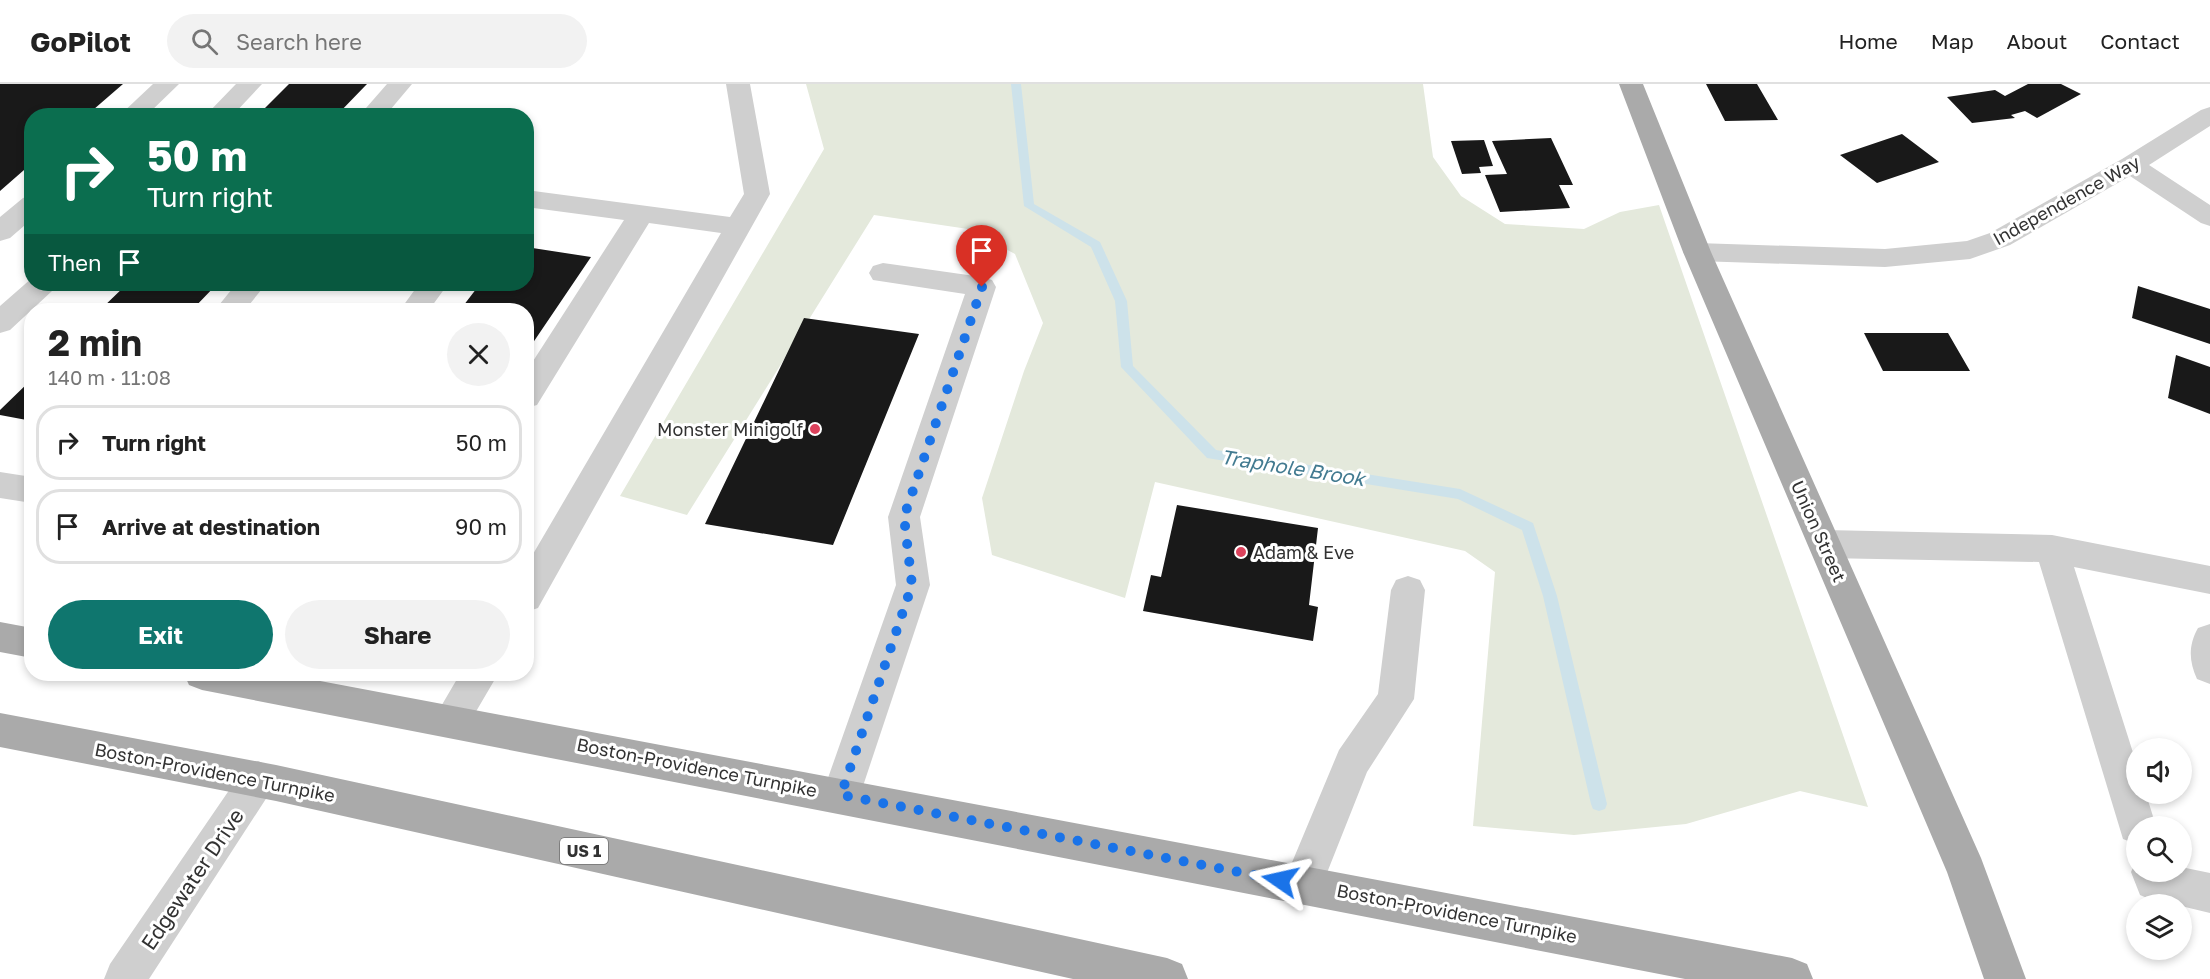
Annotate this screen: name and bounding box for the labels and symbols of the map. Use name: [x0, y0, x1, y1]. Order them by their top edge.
street label: Independence Way: [1989, 150, 2143, 250]
pin: [956, 225, 1007, 287]
place label: Monster Minigolf: [657, 418, 803, 440]
marker: Monster Minigolf: [808, 422, 822, 436]
water label: Traphole Brook: [1219, 444, 1369, 491]
street label: Union Street: [1787, 477, 1851, 585]
place label: Adam & Eve: [1253, 541, 1354, 563]
marker: Adam & Eve: [1234, 545, 1248, 559]
street label: Boston-Providence Turnpike: [575, 733, 819, 801]
street label: Boston-Providence Turnpike: [93, 738, 337, 806]
street label: Edgewater Drive: [135, 803, 249, 955]
road number: US 1: [560, 838, 608, 864]
position arrow: [1248, 848, 1312, 912]
street label: Boston-Providence Turnpike: [1335, 879, 1579, 947]

